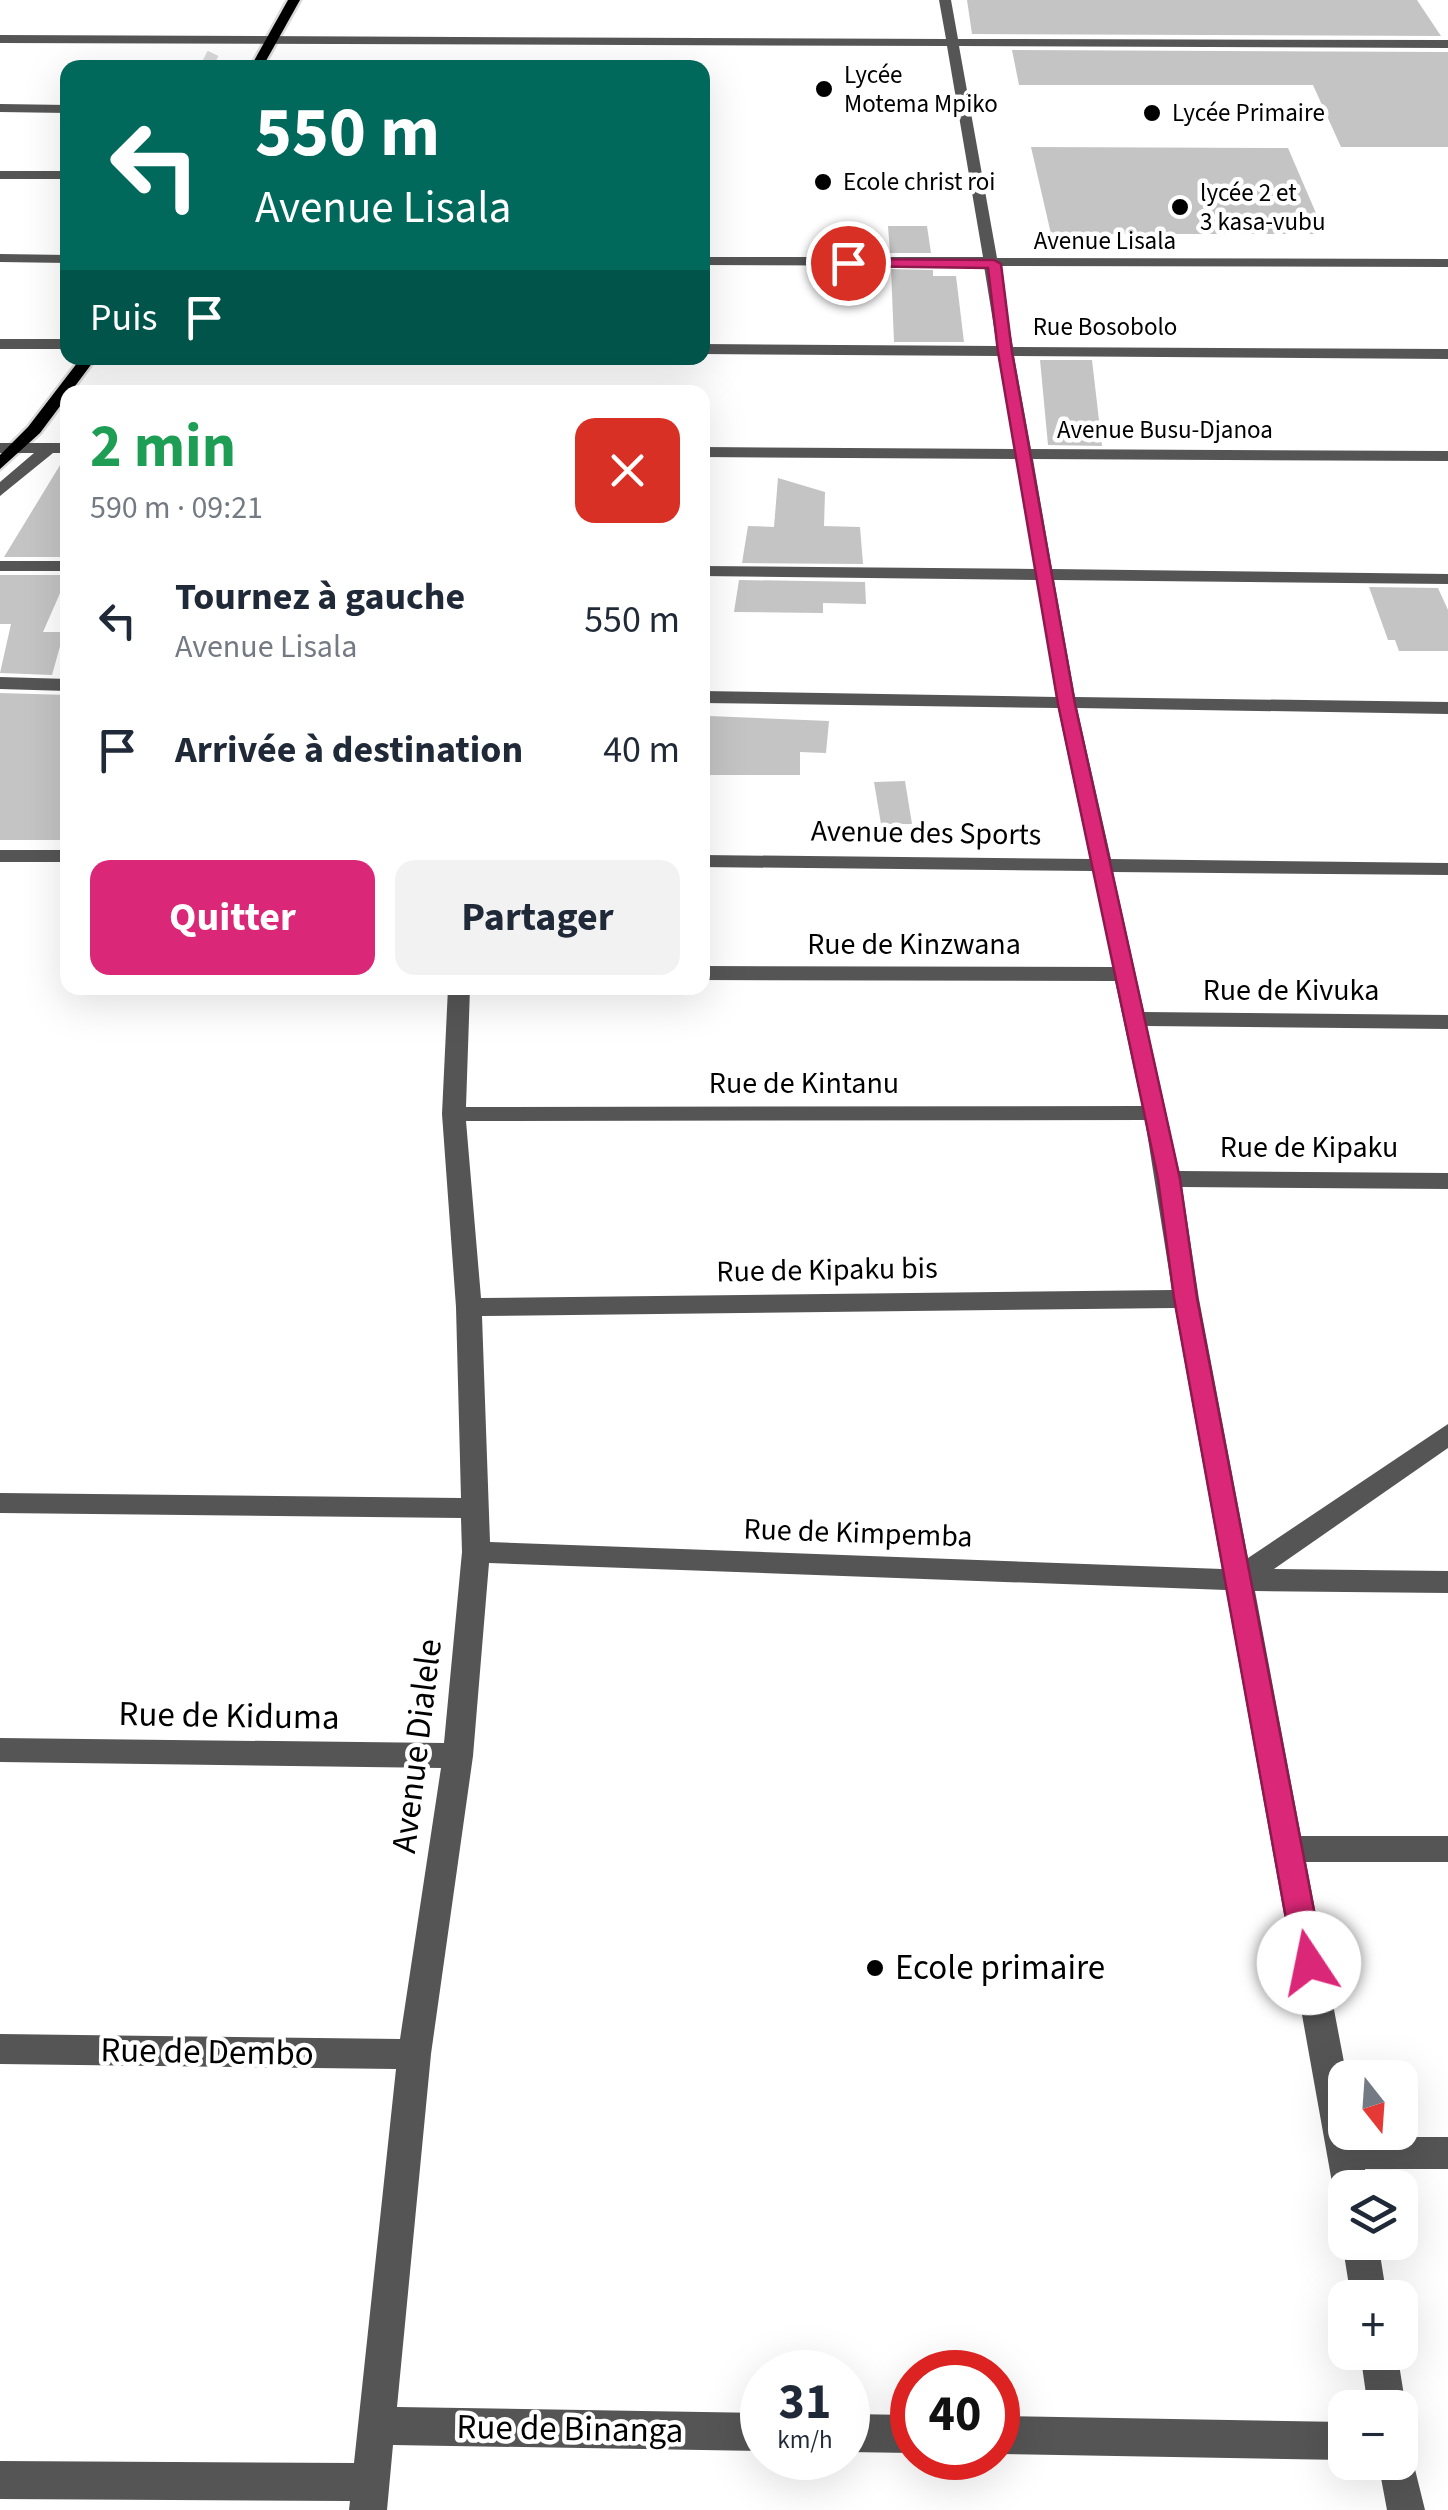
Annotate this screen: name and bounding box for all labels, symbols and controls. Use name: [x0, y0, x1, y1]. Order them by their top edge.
place label: Lycée Motema Mpiko: [844, 57, 998, 122]
marker: Lycée Motema Mpiko: [813, 78, 835, 100]
text: 550 m: [255, 83, 440, 183]
place label: Lycée Primaire: [1172, 95, 1325, 131]
icon: left: [90, 100, 220, 230]
marker: Lycée Primaire: [1141, 102, 1163, 124]
place label: Ecole christ roi: [843, 164, 996, 200]
marker: Ecole christ roi: [812, 171, 834, 193]
place label: lycée 2 et 3 kasa-vubu: [1200, 175, 1326, 240]
text: Avenue Lisala: [255, 176, 511, 240]
marker: lycée 2 et 3 kasa-vubu: [1169, 196, 1191, 218]
pin: [806, 221, 891, 306]
street label: Avenue Lisala: [1034, 223, 1176, 259]
icon: arrive: [821, 236, 876, 291]
icon: arrive: [177, 290, 232, 345]
text: Puis: [90, 291, 157, 345]
street label: Rue Bosobolo: [1033, 309, 1177, 345]
text: 2 min: [90, 405, 236, 490]
street label: Avenue Busu-Djanoa: [1057, 412, 1273, 448]
button: close: [575, 418, 680, 523]
text: 590 m · 09:21: [90, 485, 263, 531]
text: Tournez à gauche: [175, 570, 465, 624]
icon: left: [90, 593, 145, 648]
text: 550 m: [584, 593, 680, 647]
text: Avenue Lisala: [175, 624, 357, 670]
icon: arrive: [90, 723, 145, 778]
text: Arrivée à destination: [175, 723, 523, 777]
text: 40 m: [603, 723, 680, 777]
street label: Avenue des Sports: [810, 809, 1042, 857]
button: Quitter: [90, 860, 375, 975]
button: Partager: [395, 860, 680, 975]
street label: Rue de Kinzwana: [807, 923, 1021, 966]
street label: Rue de Kivuka: [1203, 969, 1379, 1012]
street label: Rue de Kintanu: [709, 1062, 899, 1105]
street label: Rue de Kipaku: [1220, 1126, 1398, 1169]
street label: Rue de Kipaku bis: [716, 1247, 938, 1293]
street label: Rue de Kimpemba: [743, 1508, 973, 1558]
street label: Avenue Dialele: [379, 1636, 455, 1856]
street label: Rue de Kiduma: [118, 1689, 340, 1743]
position arrow: [1257, 1911, 1361, 2015]
place label: Ecole primaire: [895, 1943, 1105, 1993]
marker: Ecole primaire: [864, 1957, 886, 1979]
street label: Rue de Dembo: [100, 2025, 314, 2079]
north arrow: [1328, 2060, 1418, 2150]
map controls: [1328, 2060, 1418, 2480]
button: layers: [1328, 2170, 1418, 2260]
button: +: [1328, 2280, 1418, 2370]
speed limit sign: 40: [890, 2350, 1020, 2480]
text: 31: [779, 2367, 831, 2438]
button: −: [1328, 2390, 1418, 2480]
street label: Rue de Binanga: [456, 2402, 684, 2456]
text: km/h: [777, 2422, 833, 2458]

